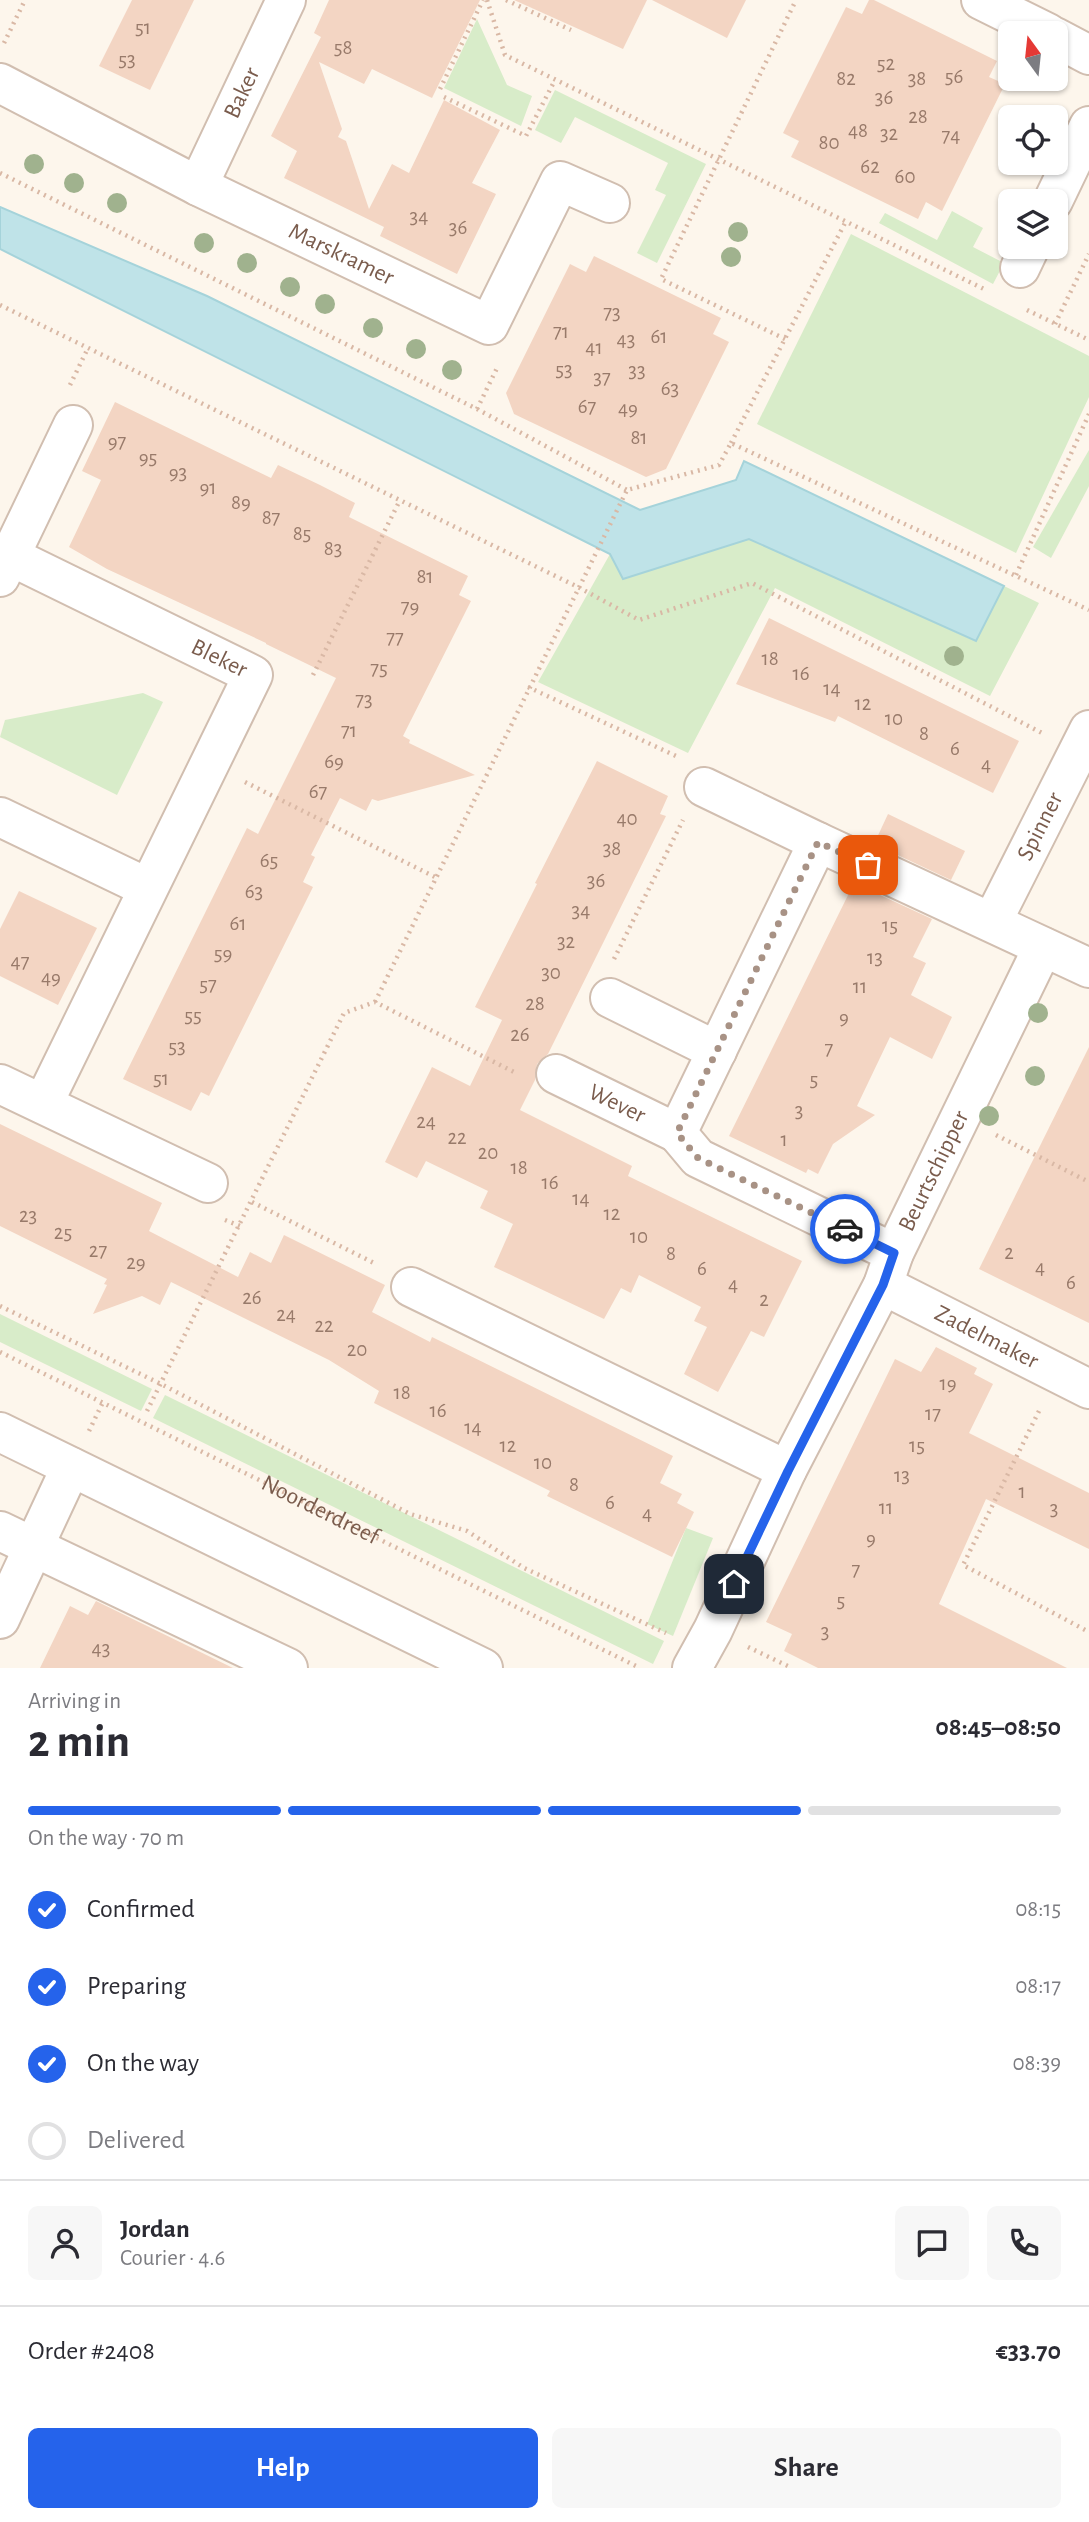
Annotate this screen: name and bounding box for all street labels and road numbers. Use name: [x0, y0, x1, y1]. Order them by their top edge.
street label: Baker: [220, 63, 264, 122]
street label: Marskramer: [285, 219, 398, 290]
street label: Bleker: [187, 635, 251, 682]
street label: Spinner: [1013, 788, 1067, 864]
street label: Wever: [585, 1080, 650, 1128]
street label: Beurtschipper: [894, 1107, 973, 1235]
street label: Zadelmaker: [931, 1301, 1043, 1374]
street label: Noorderdreef: [257, 1471, 384, 1550]

